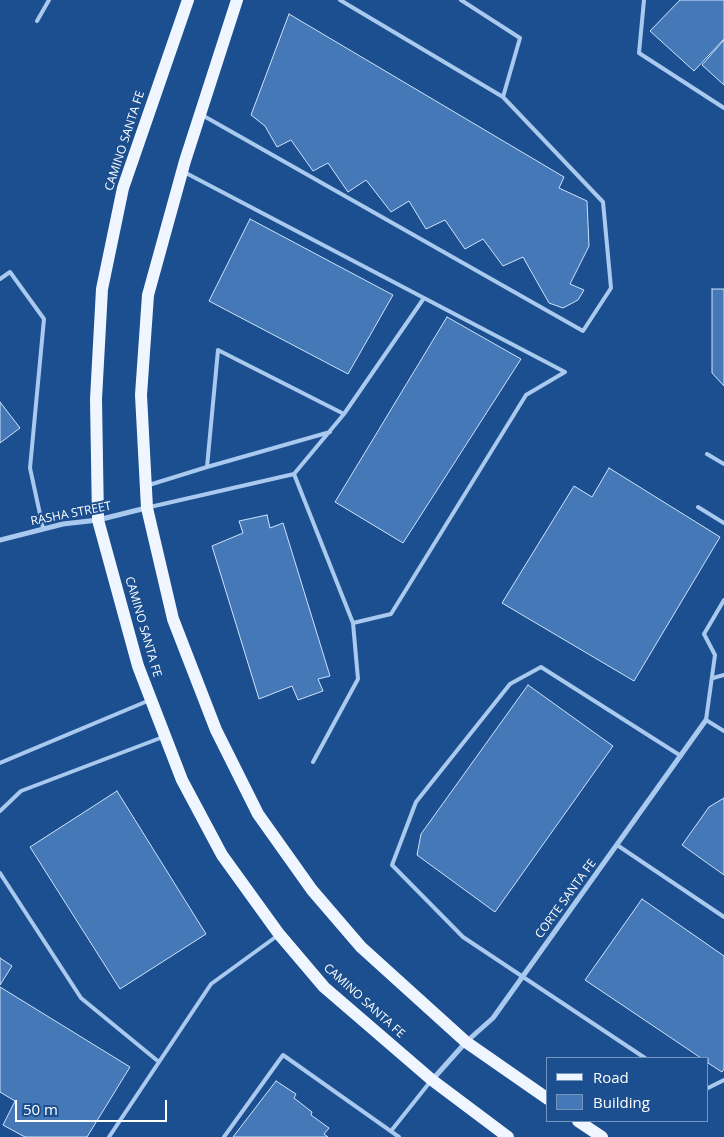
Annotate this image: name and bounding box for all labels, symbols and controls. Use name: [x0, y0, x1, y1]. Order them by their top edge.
street label: CAMINO SANTA FE: [102, 89, 148, 193]
street label: RASHA STREET: [30, 499, 112, 529]
street label: CAMINO SANTA FE: [122, 575, 164, 679]
street label: CORTE SANTA FE: [533, 857, 599, 941]
street label: CAMINO SANTA FE: [320, 961, 408, 1041]
legend: [546, 1057, 709, 1122]
text: Road: [593, 1067, 629, 1087]
scale bar: [18, 1090, 170, 1122]
text: Building: [593, 1092, 650, 1112]
text: 50 m: [23, 1099, 58, 1119]

